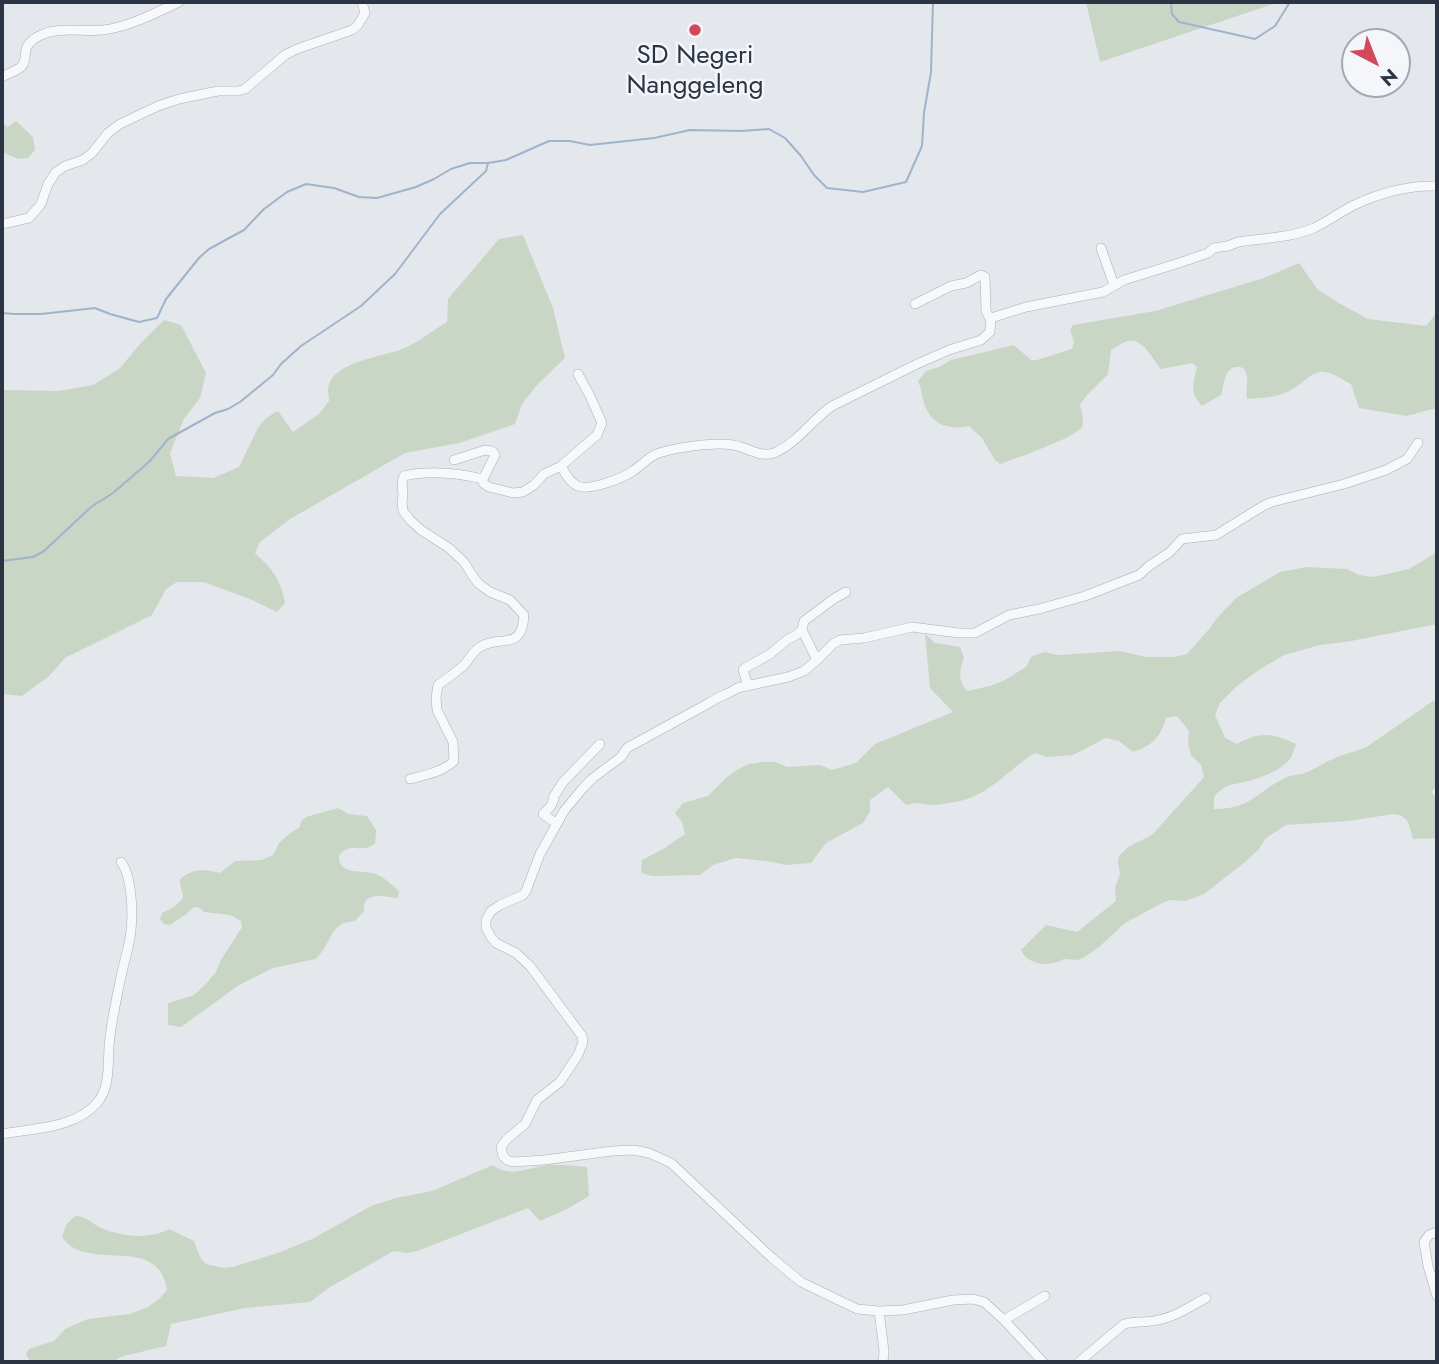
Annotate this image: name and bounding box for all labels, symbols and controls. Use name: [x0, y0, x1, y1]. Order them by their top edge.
marker: SD Negeri Nanggeleng: [687, 22, 703, 38]
north arrow: [1341, 28, 1411, 98]
place label: SD Negeri Nanggeleng: [626, 41, 764, 102]
text: N: [1374, 62, 1404, 93]

